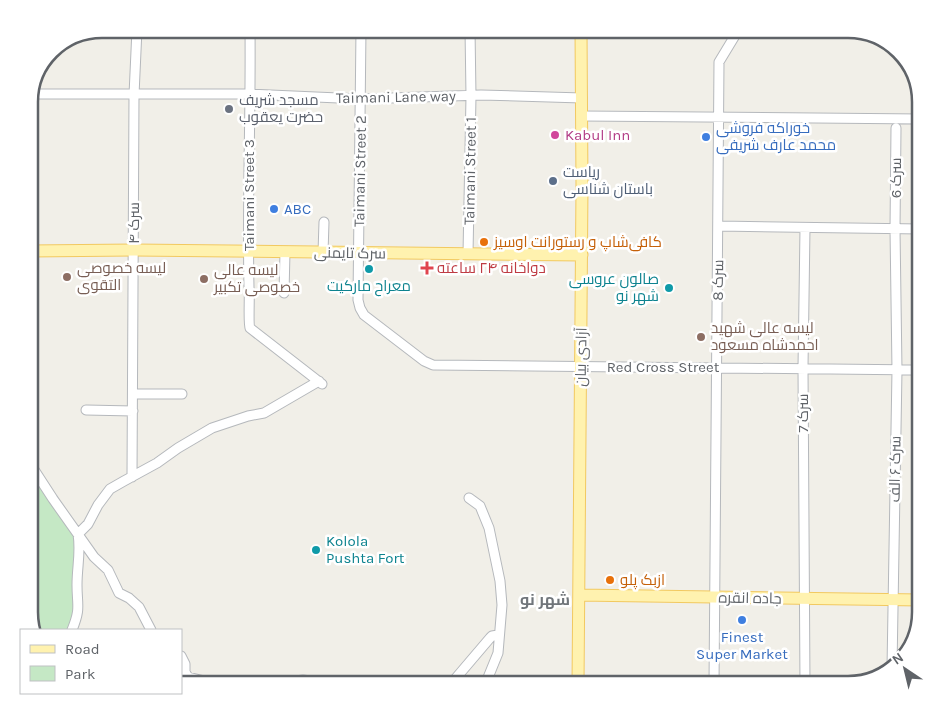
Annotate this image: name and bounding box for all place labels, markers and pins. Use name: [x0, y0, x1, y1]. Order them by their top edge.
place label: مسجد شریف حضرت یعقوب: [239, 91, 323, 126]
marker: مسجد شریف حضرت یعقوب: [223, 103, 235, 115]
place label: خوراکه فروشی محمد عارف شریفی: [716, 119, 836, 155]
place label: Kabul Inn: [565, 126, 630, 144]
marker: Kabul Inn: [549, 129, 561, 141]
marker: خوراکه فروشی محمد عارف شریفی: [700, 131, 712, 143]
place label: ریاست باستان شناسی: [563, 163, 653, 199]
marker: ریاست باستان شناسی: [547, 175, 559, 187]
place label: ABC: [284, 200, 311, 218]
marker: ABC: [268, 203, 280, 215]
place label: کافی‌شاپ و رستورانت اوسیز: [493, 233, 662, 252]
marker: کافی‌شاپ و رستورانت اوسیز: [478, 236, 490, 248]
place label: لیسه خصوصی التقوی: [77, 259, 166, 295]
place label: دواخانه ۲۴ ساعته: [437, 259, 546, 277]
place label: لیسه عالی خصوصی تکبیر: [213, 261, 300, 297]
marker: دواخانه ۲۴ ساعته: [421, 262, 433, 274]
marker: معراح مارکیت: [363, 263, 375, 275]
place label: صالون عروسی شهر نو: [569, 270, 659, 306]
marker: لیسه خصوصی التقوی: [61, 271, 73, 283]
marker: لیسه عالی خصوصی تکبیر: [198, 273, 210, 285]
place label: معراح مارکیت: [327, 277, 411, 297]
marker: صالون عروسی شهر نو: [663, 282, 675, 294]
place label: لیسه عالی شهید احمدشاه مسعود: [711, 319, 819, 354]
marker: لیسه عالی شهید احمدشاه مسعود: [695, 331, 707, 343]
place label: Kolola Pushta Fort: [326, 532, 405, 567]
marker: Kolola Pushta Fort: [310, 544, 322, 556]
place label: ازبک پلو: [620, 571, 665, 590]
marker: ازبک پلو: [604, 574, 616, 586]
marker: Finest Super Market: [736, 614, 748, 626]
place label: Finest Super Market: [696, 628, 788, 663]

